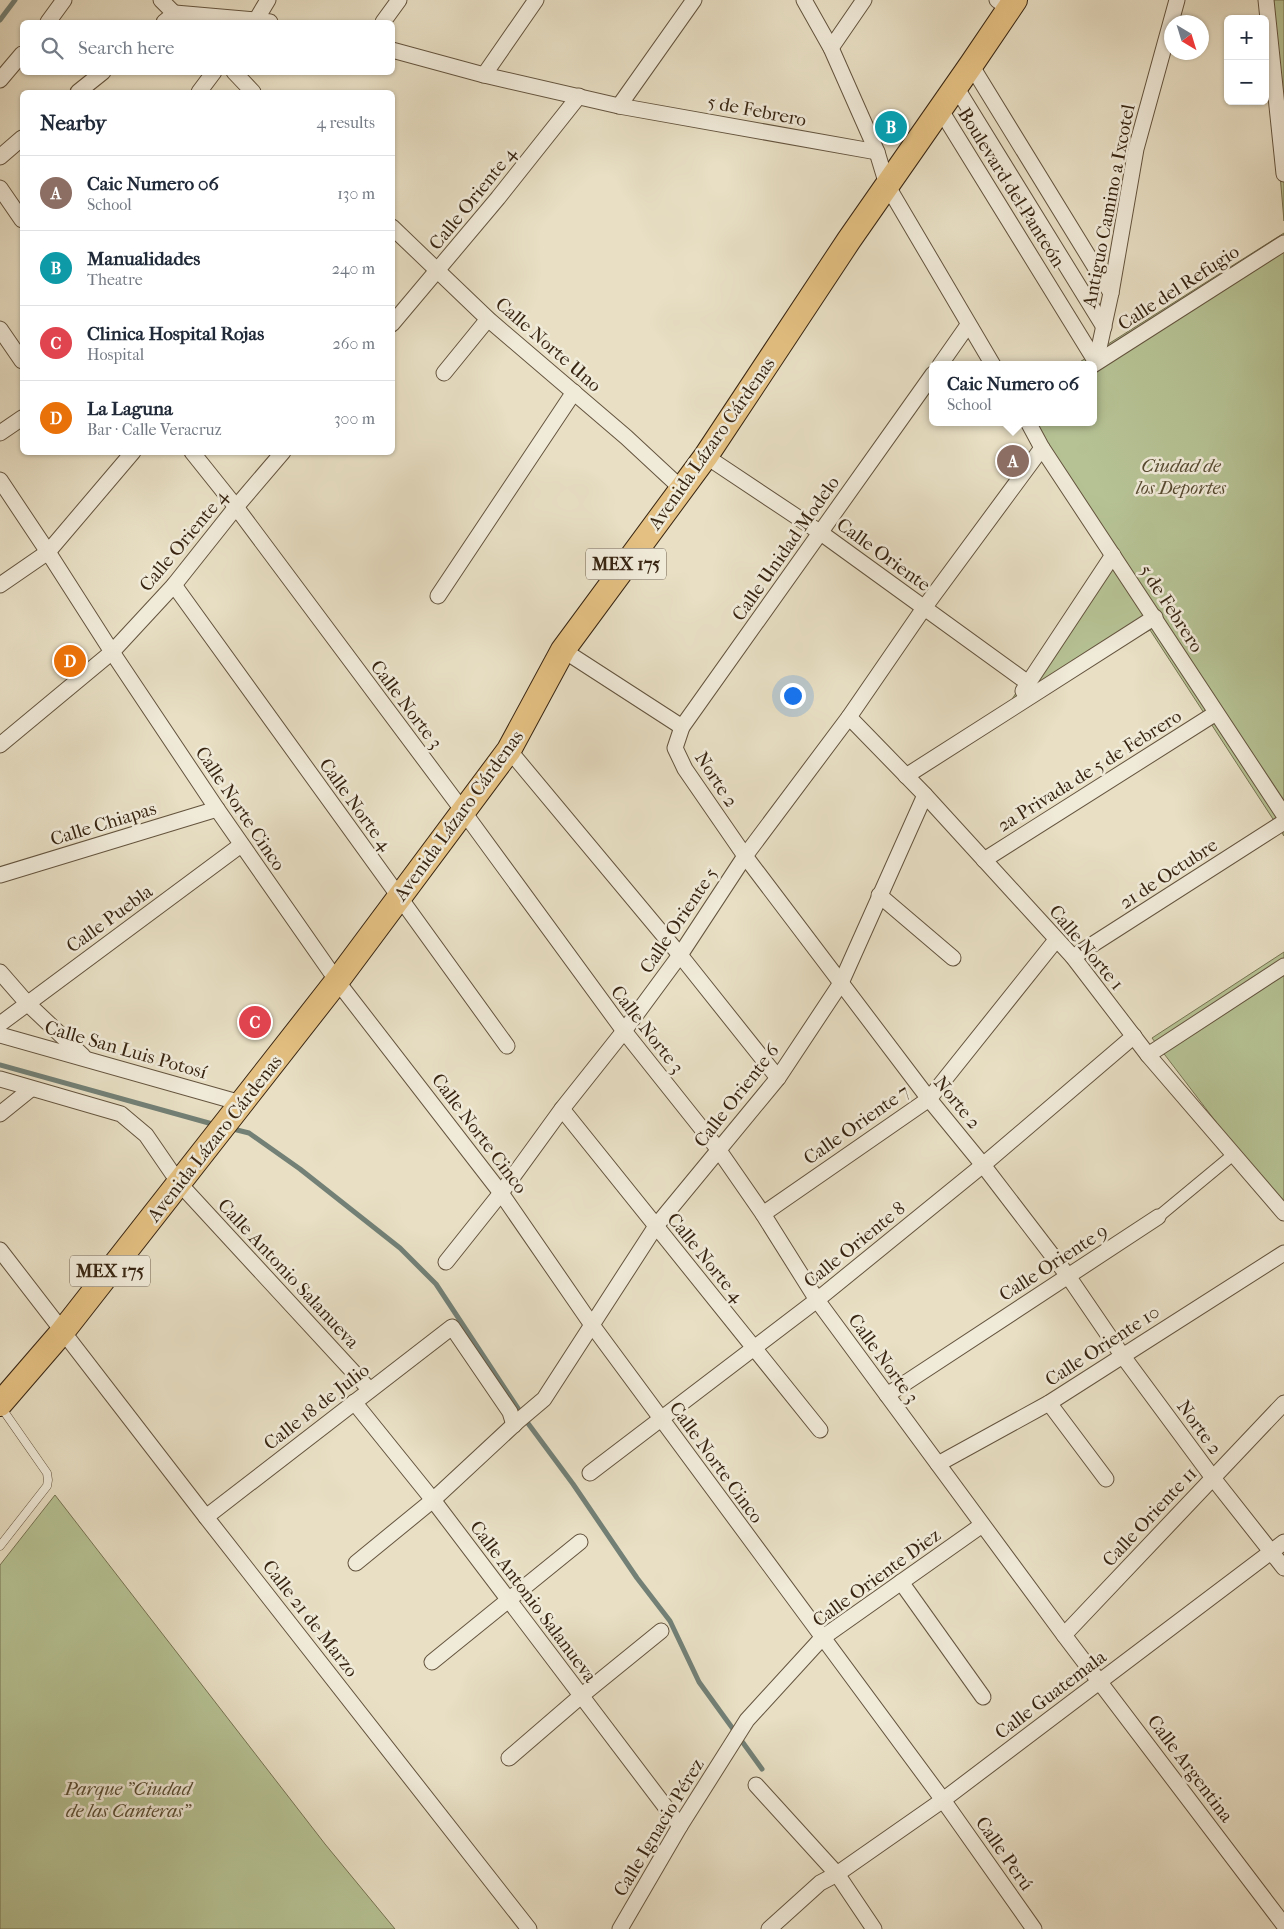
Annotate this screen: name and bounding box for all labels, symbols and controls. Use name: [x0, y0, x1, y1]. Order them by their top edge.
north arrow: [1164, 15, 1209, 60]
map controls: [1224, 15, 1269, 105]
button: +: [1224, 15, 1269, 60]
search box: [20, 20, 395, 75]
icon: search: [38, 34, 66, 62]
text: Search here: [78, 37, 174, 59]
button: −: [1224, 60, 1269, 105]
street label: 5 de Febrero: [705, 91, 809, 131]
street label: Antiguo Camino a Ixcotel: [1078, 102, 1140, 311]
street label: Boulevard del Panteón: [953, 104, 1069, 271]
pin: B: [875, 108, 907, 146]
text: Nearby: [40, 111, 106, 135]
text: 4 results: [317, 113, 375, 132]
street label: Calle Oriente 4: [425, 142, 521, 254]
text: Caic Numero 06: [87, 173, 219, 195]
text: A: [51, 184, 61, 203]
text: 130 m: [337, 184, 375, 203]
text: School: [87, 195, 132, 214]
street label: Calle del Refugio: [1114, 240, 1243, 335]
text: Manualidades: [87, 248, 200, 270]
text: B: [51, 259, 61, 278]
text: 240 m: [332, 259, 375, 278]
text: Theatre: [87, 270, 143, 289]
street label: Calle Norte Uno: [491, 293, 606, 397]
text: Clinica Hospital Rojas: [87, 323, 264, 345]
text: C: [51, 334, 61, 353]
text: 260 m: [333, 334, 375, 353]
text: Hospital: [87, 345, 144, 364]
street label: Avenida Lázaro Cárdenas: [643, 353, 780, 535]
popup: [929, 361, 1097, 426]
text: Caic Numero 06: [947, 373, 1079, 395]
text: School: [947, 395, 992, 414]
text: La Laguna: [87, 398, 173, 420]
text: D: [50, 409, 62, 428]
text: 300 m: [334, 409, 375, 428]
text: Bar · Calle Veracruz: [87, 420, 222, 439]
pin: A: [997, 442, 1029, 480]
park label: Ciudad de los Deportes: [1135, 455, 1227, 499]
street label: Calle Unidad Modelo: [728, 472, 844, 625]
street label: Calle Oriente 4: [135, 485, 233, 596]
street label: Calle Oriente: [832, 513, 935, 596]
road number: MEX 175: [586, 548, 666, 580]
street label: 5 de Febrero: [1135, 560, 1208, 657]
pin: D: [54, 642, 86, 680]
street label: Calle Norte 3: [366, 656, 447, 753]
your location: [780, 683, 806, 709]
street label: 2a Privada de 5 de Febrero: [993, 705, 1186, 837]
street label: Avenida Lázaro Cárdenas: [389, 726, 528, 906]
street label: Calle Norte Cinco: [191, 742, 290, 875]
street label: Norte 2: [690, 748, 742, 812]
street label: Calle Norte 4: [314, 754, 396, 856]
street label: Calle Chiapas: [48, 797, 159, 850]
street label: 21 de Octubre: [1115, 834, 1222, 914]
street label: Calle Oriente 5: [635, 864, 722, 978]
street label: Calle Puebla: [62, 880, 157, 957]
street label: Calle Norte 1: [1044, 901, 1128, 995]
street label: Calle Norte 3: [606, 981, 688, 1078]
pin: C: [239, 1003, 271, 1041]
street label: Calle San Luis Potosí: [42, 1016, 210, 1084]
street label: Calle Oriente 6: [690, 1039, 784, 1152]
street label: Avenida Lázaro Cárdenas: [142, 1051, 287, 1227]
street label: Calle Norte Cinco: [427, 1069, 532, 1198]
street label: Norte 2: [929, 1072, 985, 1134]
street label: Calle Oriente 7: [800, 1080, 914, 1169]
street label: Calle Antonio Salanueva: [213, 1194, 363, 1353]
street label: Calle Oriente 8: [799, 1197, 910, 1292]
street label: Calle Norte 4: [662, 1208, 748, 1307]
street label: Calle Oriente 9: [995, 1220, 1112, 1306]
road number: MEX 175: [70, 1256, 150, 1286]
street label: Calle Oriente 10: [1041, 1301, 1164, 1391]
street label: Calle Norte 3: [843, 1310, 923, 1408]
street label: Calle 18 de Julio: [260, 1359, 374, 1455]
street label: Norte 2: [1172, 1396, 1226, 1459]
street label: Calle Norte Cinco: [665, 1398, 768, 1528]
street label: Calle Oriente 11: [1098, 1462, 1201, 1571]
street label: Calle Antonio Salanueva: [465, 1516, 601, 1687]
street label: Calle Oriente Diez: [808, 1524, 945, 1631]
street label: Calle 21 de Marzo: [258, 1556, 363, 1682]
street label: Calle Guatemala: [991, 1646, 1111, 1744]
street label: Calle Argentina: [1143, 1711, 1238, 1827]
street label: Calle Ignacio Pérez: [609, 1755, 709, 1900]
park label: Parque "Ciudad de las Canteras": [64, 1778, 194, 1822]
street label: Calle Perú: [971, 1813, 1038, 1895]

